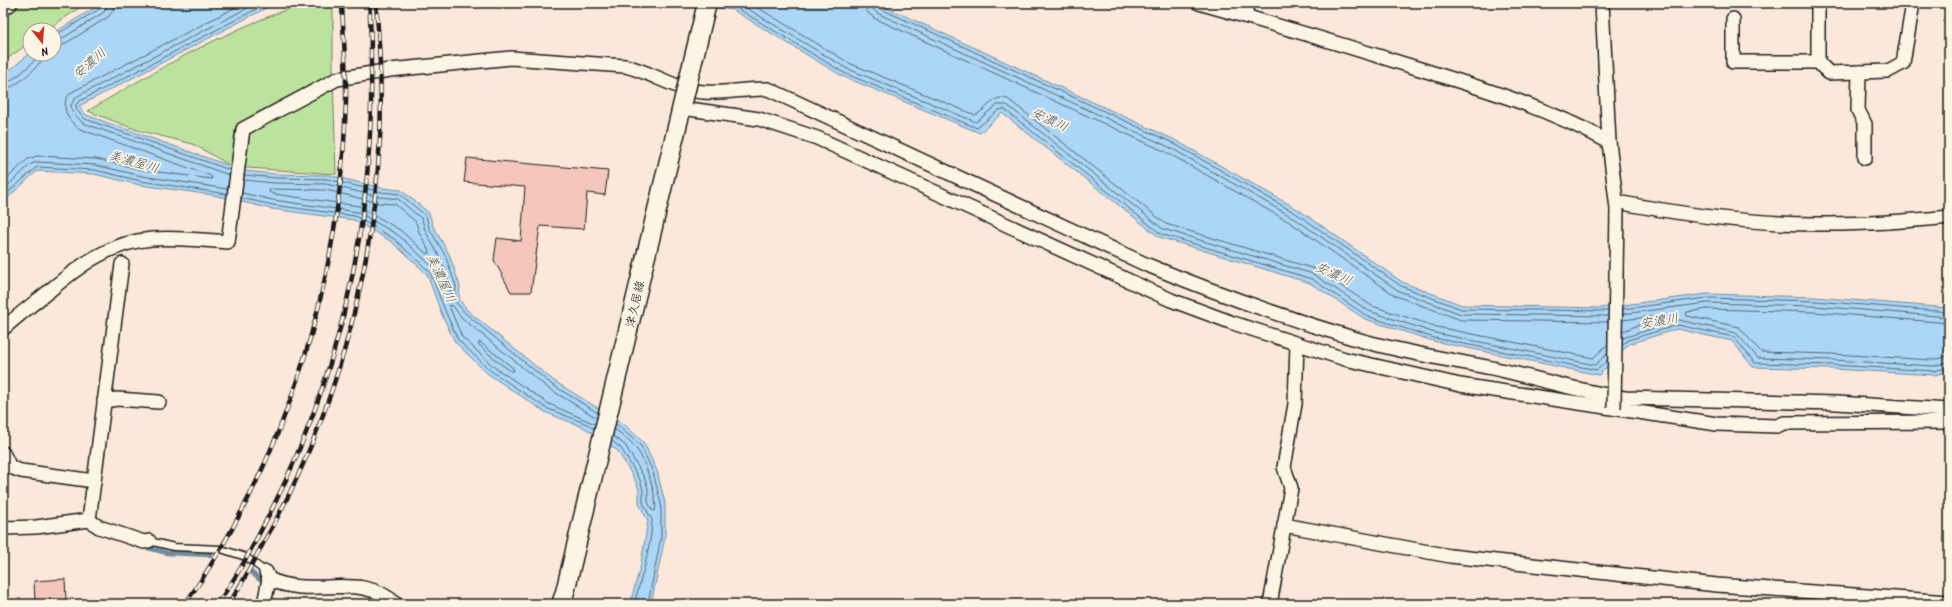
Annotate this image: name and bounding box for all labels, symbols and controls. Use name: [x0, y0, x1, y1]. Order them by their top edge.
north arrow: [22, 22, 62, 62]
text: N: [39, 41, 51, 60]
water label: 安濃川: [68, 43, 112, 85]
water label: 安濃川: [1027, 103, 1071, 138]
water label: 美濃屋川: [106, 145, 161, 180]
water label: 美濃屋川: [420, 251, 461, 307]
water label: 安濃川: [1311, 257, 1355, 292]
street label: 津久居線: [621, 279, 650, 330]
water label: 安濃川: [1638, 308, 1680, 335]

